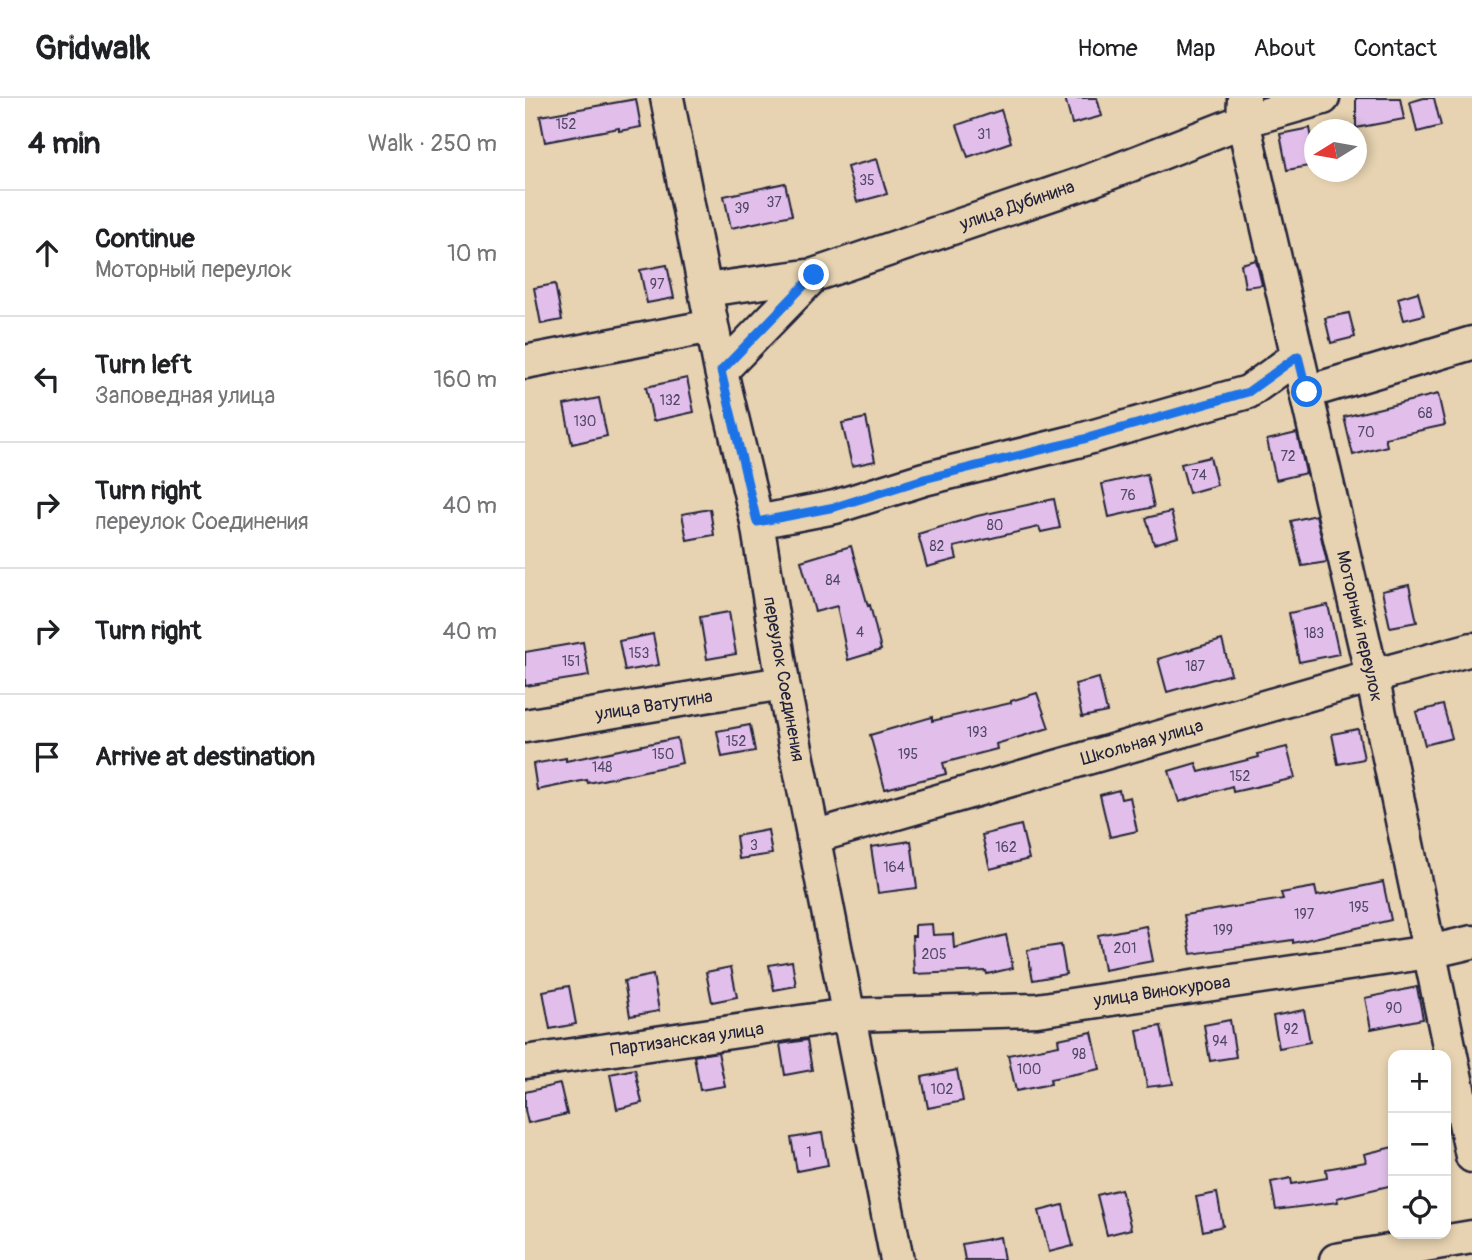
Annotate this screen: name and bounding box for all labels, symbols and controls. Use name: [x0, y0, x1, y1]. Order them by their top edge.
text: Gridwalk: [35, 28, 150, 69]
text: Home: [1077, 34, 1138, 63]
text: Map: [1176, 34, 1216, 63]
text: About: [1254, 34, 1316, 63]
text: Contact: [1354, 34, 1437, 63]
house number: 152: [556, 116, 577, 133]
north arrow: [1304, 119, 1367, 182]
text: 4 min: [28, 125, 101, 162]
house number: 31: [977, 126, 991, 143]
text: Walk · 250 m: [368, 129, 497, 158]
house number: 35: [859, 172, 875, 189]
street label: улица Дубинина: [956, 175, 1078, 236]
house number: 37: [766, 194, 782, 211]
house number: 39: [734, 200, 750, 217]
text: Continue: [95, 223, 195, 255]
icon: ahead: [28, 234, 66, 272]
text: 10 m: [447, 239, 497, 268]
text: Моторный переулок: [95, 255, 292, 284]
route end: [798, 259, 829, 290]
house number: 97: [650, 276, 665, 293]
text: Turn left: [95, 349, 191, 381]
icon: left: [28, 360, 66, 398]
text: 160 m: [433, 365, 497, 394]
route start: [1291, 376, 1322, 407]
text: Заповедная улица: [95, 381, 275, 410]
house number: 132: [659, 392, 681, 409]
house number: 68: [1417, 405, 1433, 422]
house number: 130: [574, 413, 596, 430]
house number: 70: [1358, 424, 1374, 441]
house number: 72: [1280, 448, 1296, 465]
house number: 74: [1191, 467, 1207, 484]
text: Turn right: [95, 475, 201, 507]
icon: right: [28, 486, 66, 524]
house number: 76: [1120, 487, 1136, 504]
text: 40 m: [443, 491, 497, 520]
text: переулок Соединения: [95, 507, 309, 536]
house number: 80: [987, 517, 1003, 534]
house number: 82: [930, 538, 945, 555]
street label: Моторный переулок: [1331, 548, 1388, 704]
house number: 84: [825, 572, 841, 589]
street label: переулок Соединения: [758, 595, 809, 763]
icon: right: [28, 612, 66, 650]
text: Turn right: [95, 615, 201, 647]
text: 40 m: [443, 617, 497, 646]
house number: 4: [856, 624, 864, 641]
house number: 183: [1304, 625, 1324, 642]
house number: 153: [629, 645, 650, 662]
house number: 151: [562, 653, 580, 670]
house number: 187: [1185, 658, 1206, 675]
street label: улица Ватутина: [593, 685, 714, 726]
street label: Школьная улица: [1078, 714, 1206, 771]
house number: 193: [967, 724, 987, 741]
house number: 152: [726, 733, 747, 750]
icon: arrive: [28, 738, 66, 776]
text: Arrive at destination: [95, 741, 315, 773]
house number: 150: [652, 746, 674, 763]
house number: 195: [898, 746, 918, 763]
house number: 148: [592, 759, 612, 776]
house number: 152: [1230, 768, 1251, 785]
house number: 3: [750, 837, 758, 854]
house number: 162: [995, 839, 1017, 856]
house number: 164: [883, 859, 905, 876]
house number: 195: [1349, 899, 1369, 916]
house number: 197: [1294, 906, 1315, 923]
house number: 199: [1213, 922, 1233, 939]
house number: 201: [1114, 940, 1136, 957]
house number: 205: [922, 946, 946, 963]
street label: улица Винокурова: [1091, 971, 1232, 1013]
house number: 90: [1386, 1000, 1402, 1017]
street label: Партизанская улица: [609, 1017, 765, 1062]
house number: 92: [1283, 1021, 1299, 1038]
house number: 94: [1212, 1033, 1228, 1050]
house number: 98: [1072, 1046, 1086, 1063]
map controls: [1388, 1050, 1451, 1239]
button: +: [1388, 1050, 1451, 1113]
house number: 100: [1017, 1061, 1041, 1078]
house number: 102: [931, 1081, 954, 1098]
button: −: [1388, 1113, 1451, 1176]
house number: 1: [806, 1144, 812, 1161]
button: locate: [1388, 1176, 1451, 1239]

